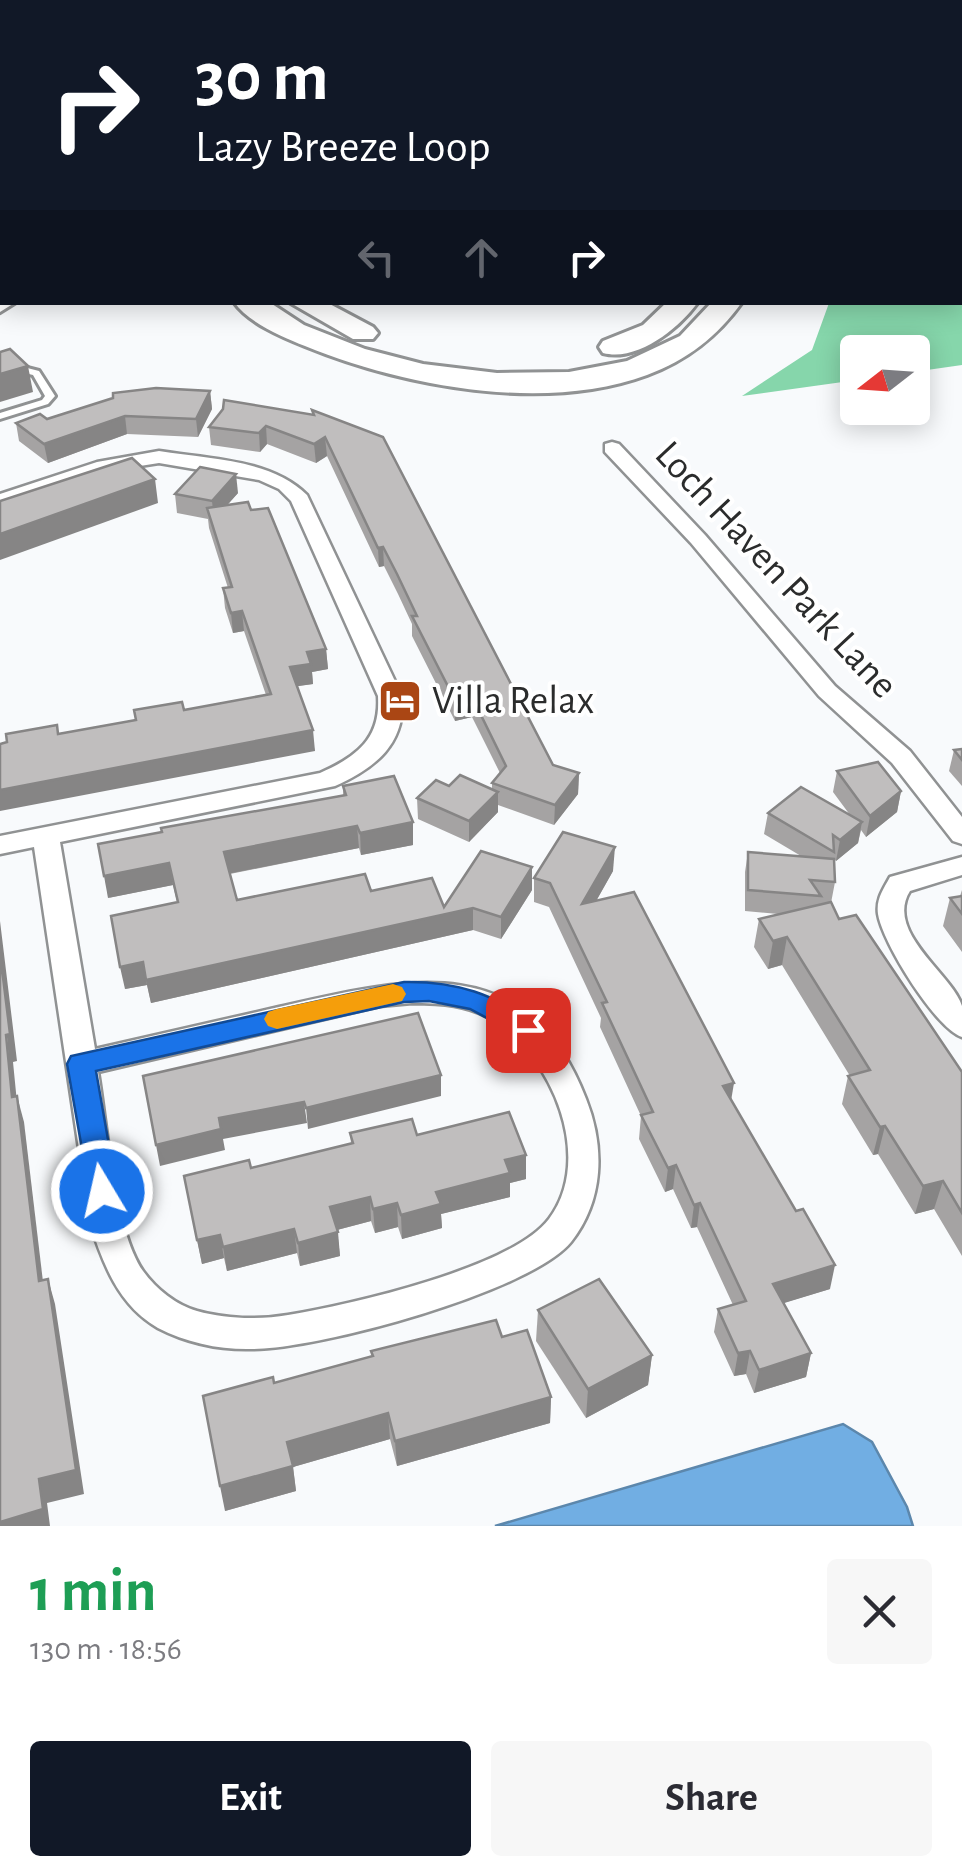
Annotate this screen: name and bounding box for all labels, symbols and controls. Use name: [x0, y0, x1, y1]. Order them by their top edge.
icon: right: [30, 40, 160, 170]
text: 30 m: [195, 43, 329, 113]
text: Lazy Breeze Loop: [195, 125, 491, 170]
icon: left: [349, 230, 404, 285]
icon: ahead: [454, 230, 509, 285]
icon: right: [559, 230, 614, 285]
north arrow: [840, 335, 930, 425]
map controls: [840, 335, 930, 425]
street label: Loch Haven Park Lane: [647, 434, 905, 706]
hotel icon: Villa Relax: [377, 678, 423, 724]
place label: Villa Relax: [432, 681, 594, 721]
pin: [486, 988, 571, 1073]
icon: arrive: [501, 1003, 556, 1058]
position arrow: [50, 1139, 154, 1243]
button: close: [827, 1559, 932, 1664]
text: 1 min: [30, 1562, 156, 1622]
text: 130 m · 18:56: [30, 1633, 182, 1665]
button: Exit: [30, 1741, 471, 1856]
button: Share: [491, 1741, 932, 1856]

